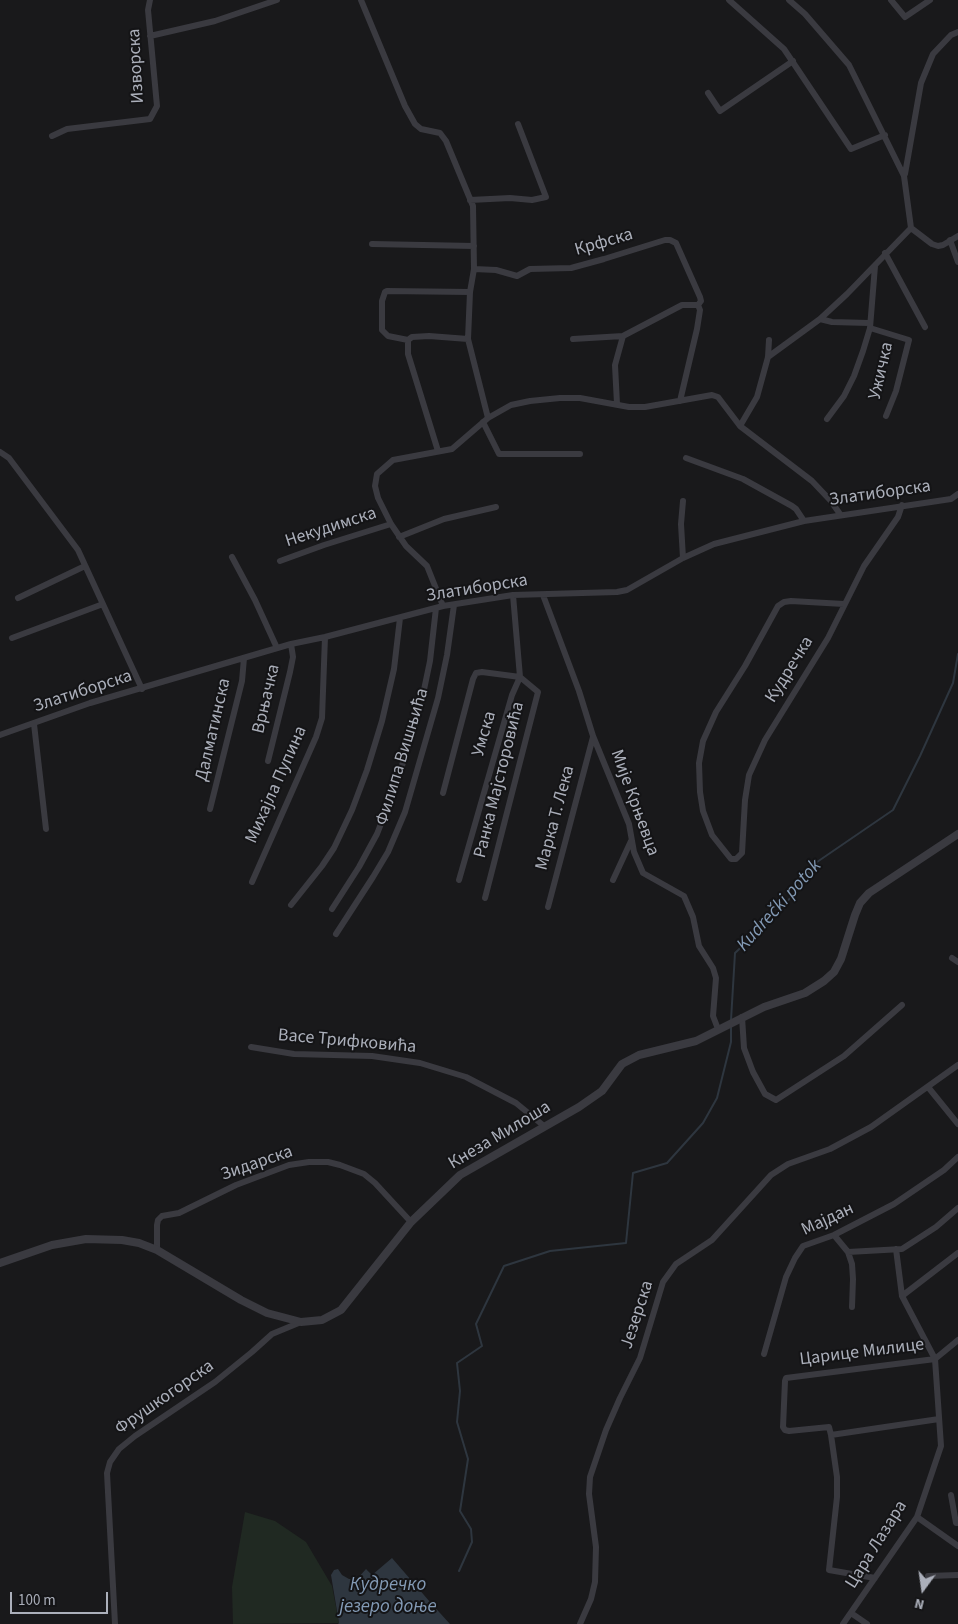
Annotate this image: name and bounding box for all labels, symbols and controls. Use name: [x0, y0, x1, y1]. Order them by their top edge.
street label: Изворска: [124, 28, 150, 104]
street label: Крфска: [572, 224, 636, 262]
street label: Ужичка: [865, 340, 899, 402]
street label: Златиборска: [828, 476, 932, 512]
street label: Некудимска: [283, 503, 379, 553]
street label: Златиборска: [425, 570, 529, 608]
street label: Кудречка: [761, 633, 819, 707]
street label: Врњачка: [249, 662, 285, 736]
street label: Златиборска: [31, 666, 135, 718]
street label: Далматинска: [192, 676, 236, 784]
street label: Филипа Вишњића: [372, 686, 434, 828]
street label: Ранка Мајсторовића: [470, 700, 530, 860]
street label: Умска: [468, 709, 502, 759]
street label: Михајла Пупина: [241, 723, 313, 847]
street label: Мије Крњевца: [605, 747, 663, 859]
street label: Марка Т. Лека: [532, 763, 580, 873]
water label: Kudrečki potok: [733, 855, 827, 957]
street label: Васе Трифковића: [277, 1025, 417, 1059]
street label: Кнеза Милоша: [445, 1097, 555, 1175]
street label: Зидарска: [218, 1142, 296, 1186]
street label: Мајдан: [798, 1198, 858, 1242]
street label: Језерска: [617, 1278, 659, 1352]
street label: Царице Милице: [798, 1335, 926, 1371]
street label: Фрушкогорска: [111, 1356, 219, 1440]
street label: Цара Лазара: [841, 1497, 913, 1593]
north arrow: [898, 1564, 948, 1614]
water label: Кудречко језеро доње: [339, 1575, 437, 1619]
scale bar: [12, 1582, 110, 1614]
text: 100 m: [18, 1590, 56, 1611]
text: N: [912, 1593, 926, 1614]

